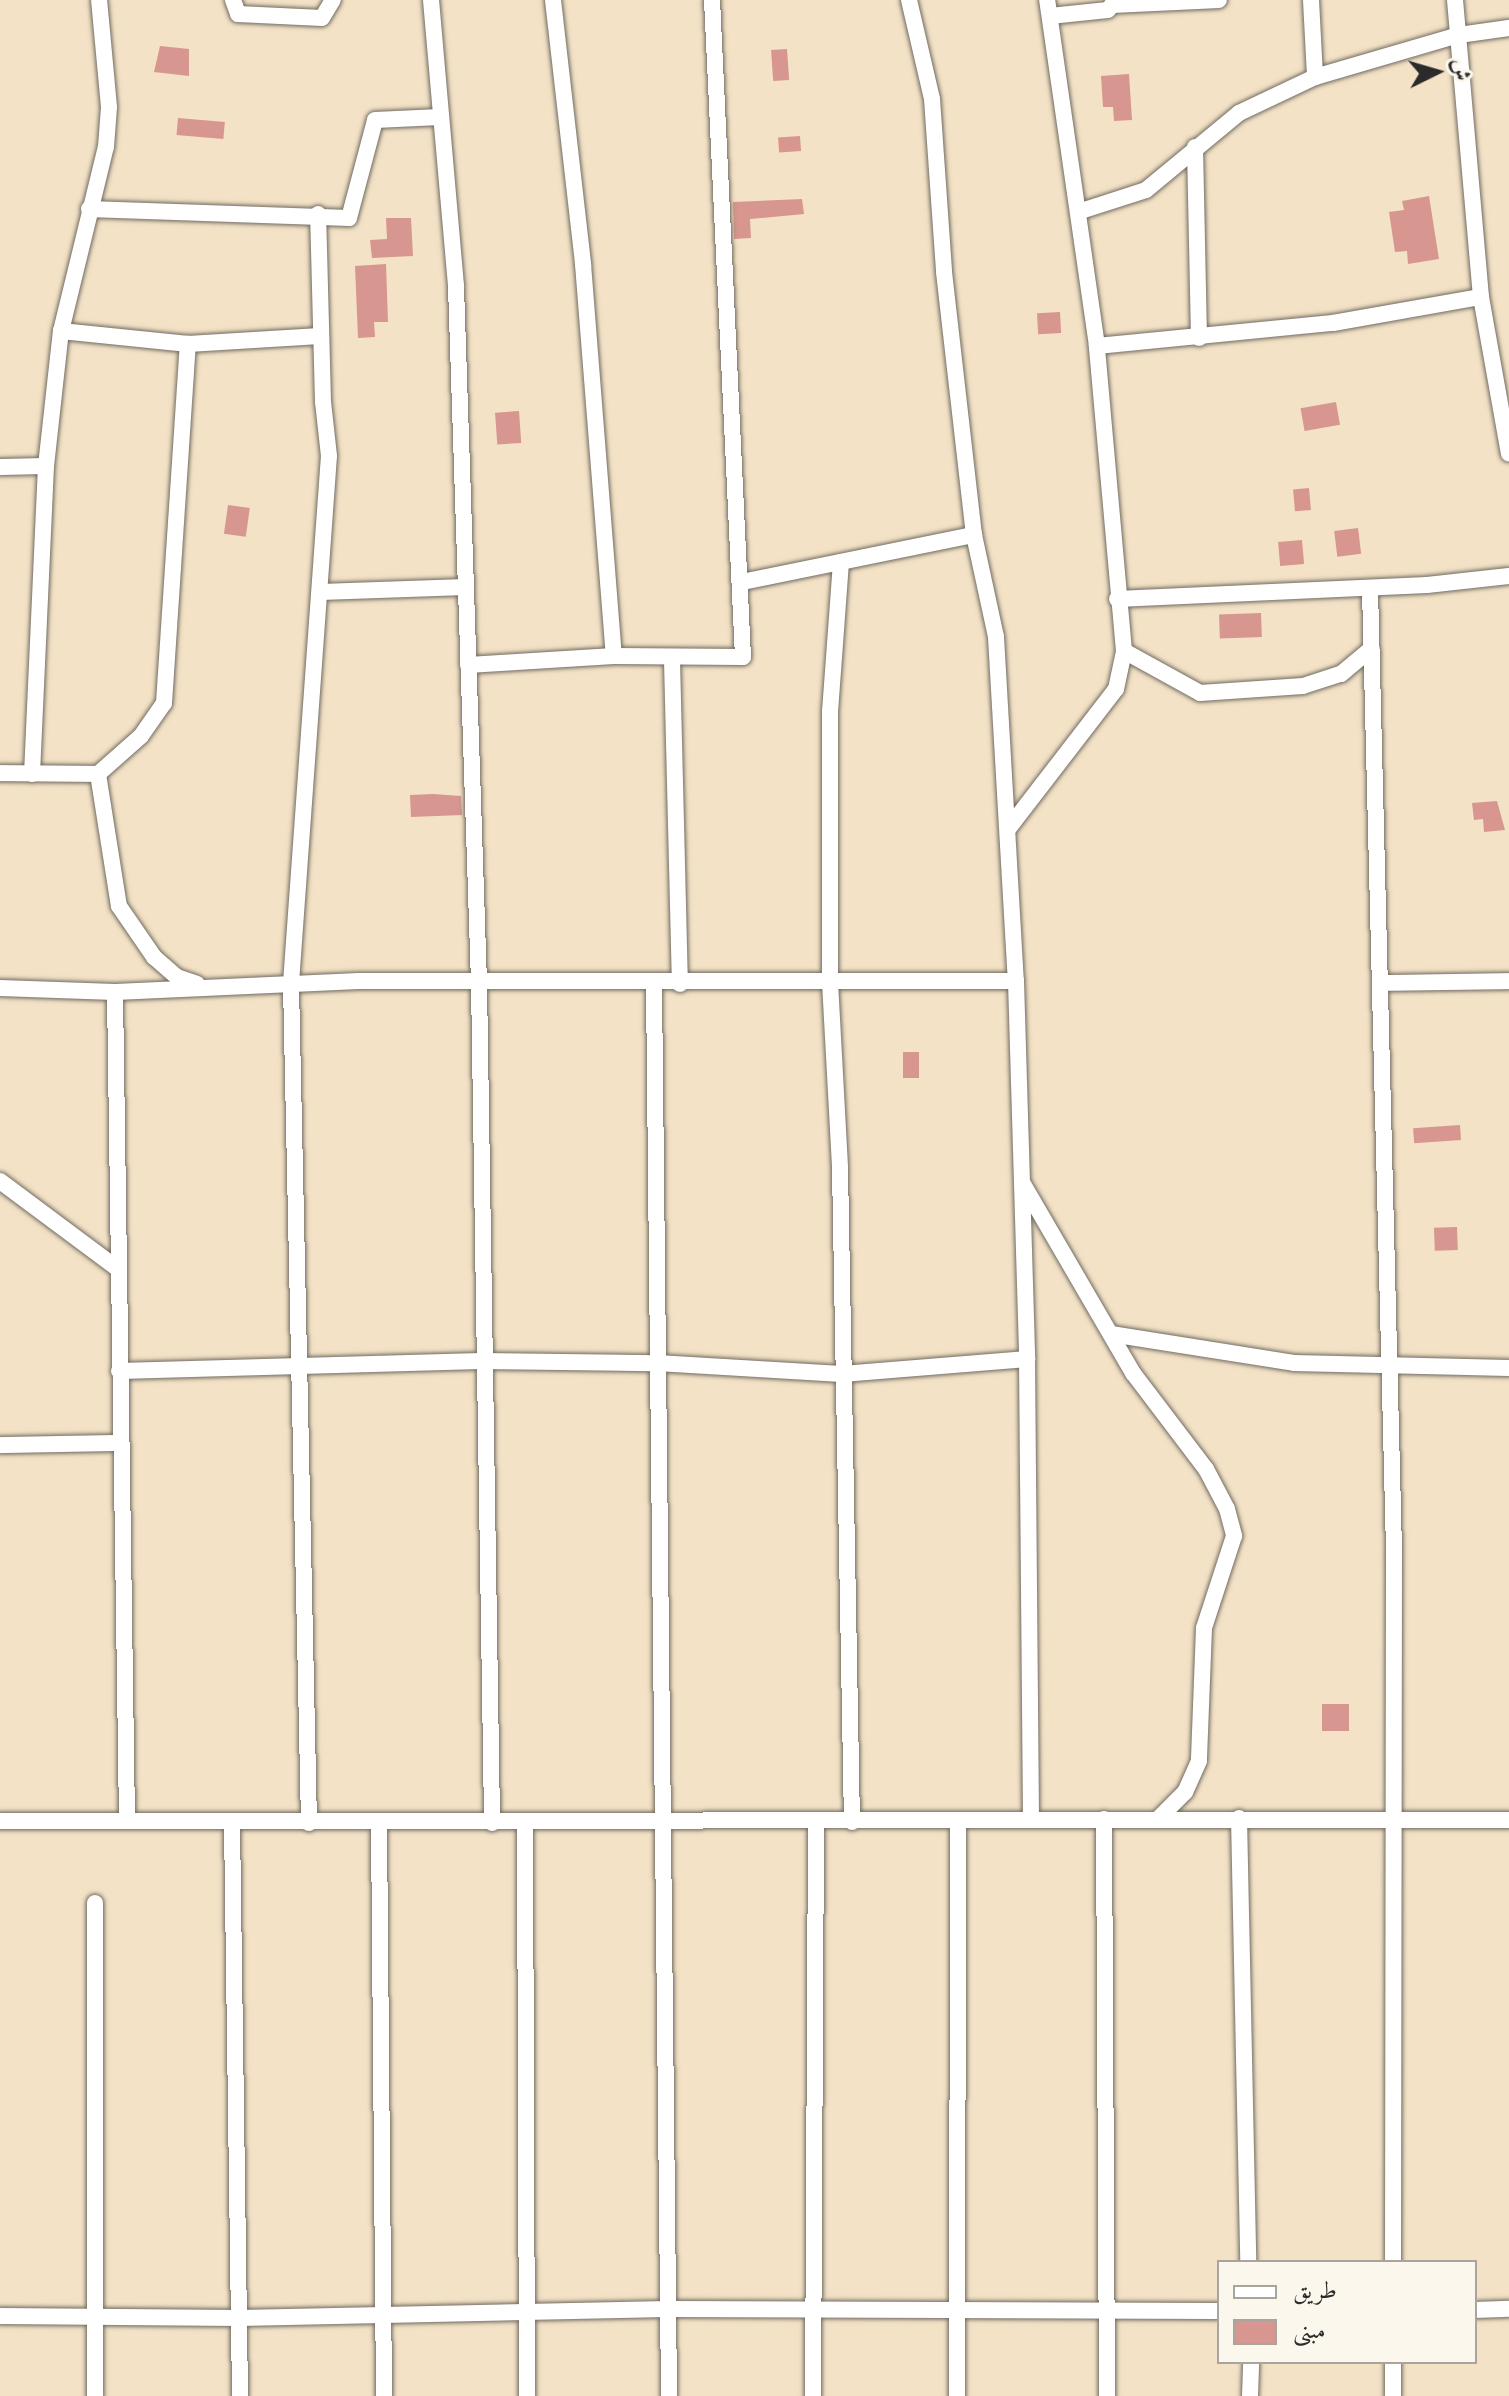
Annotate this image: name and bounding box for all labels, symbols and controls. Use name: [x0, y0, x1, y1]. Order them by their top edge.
north arrow: [1397, 32, 1477, 112]
text: ش: [1445, 58, 1477, 82]
legend: [1217, 2260, 1477, 2364]
text: طريق: [1293, 2274, 1337, 2307]
text: مبنى: [1293, 2314, 1326, 2347]

